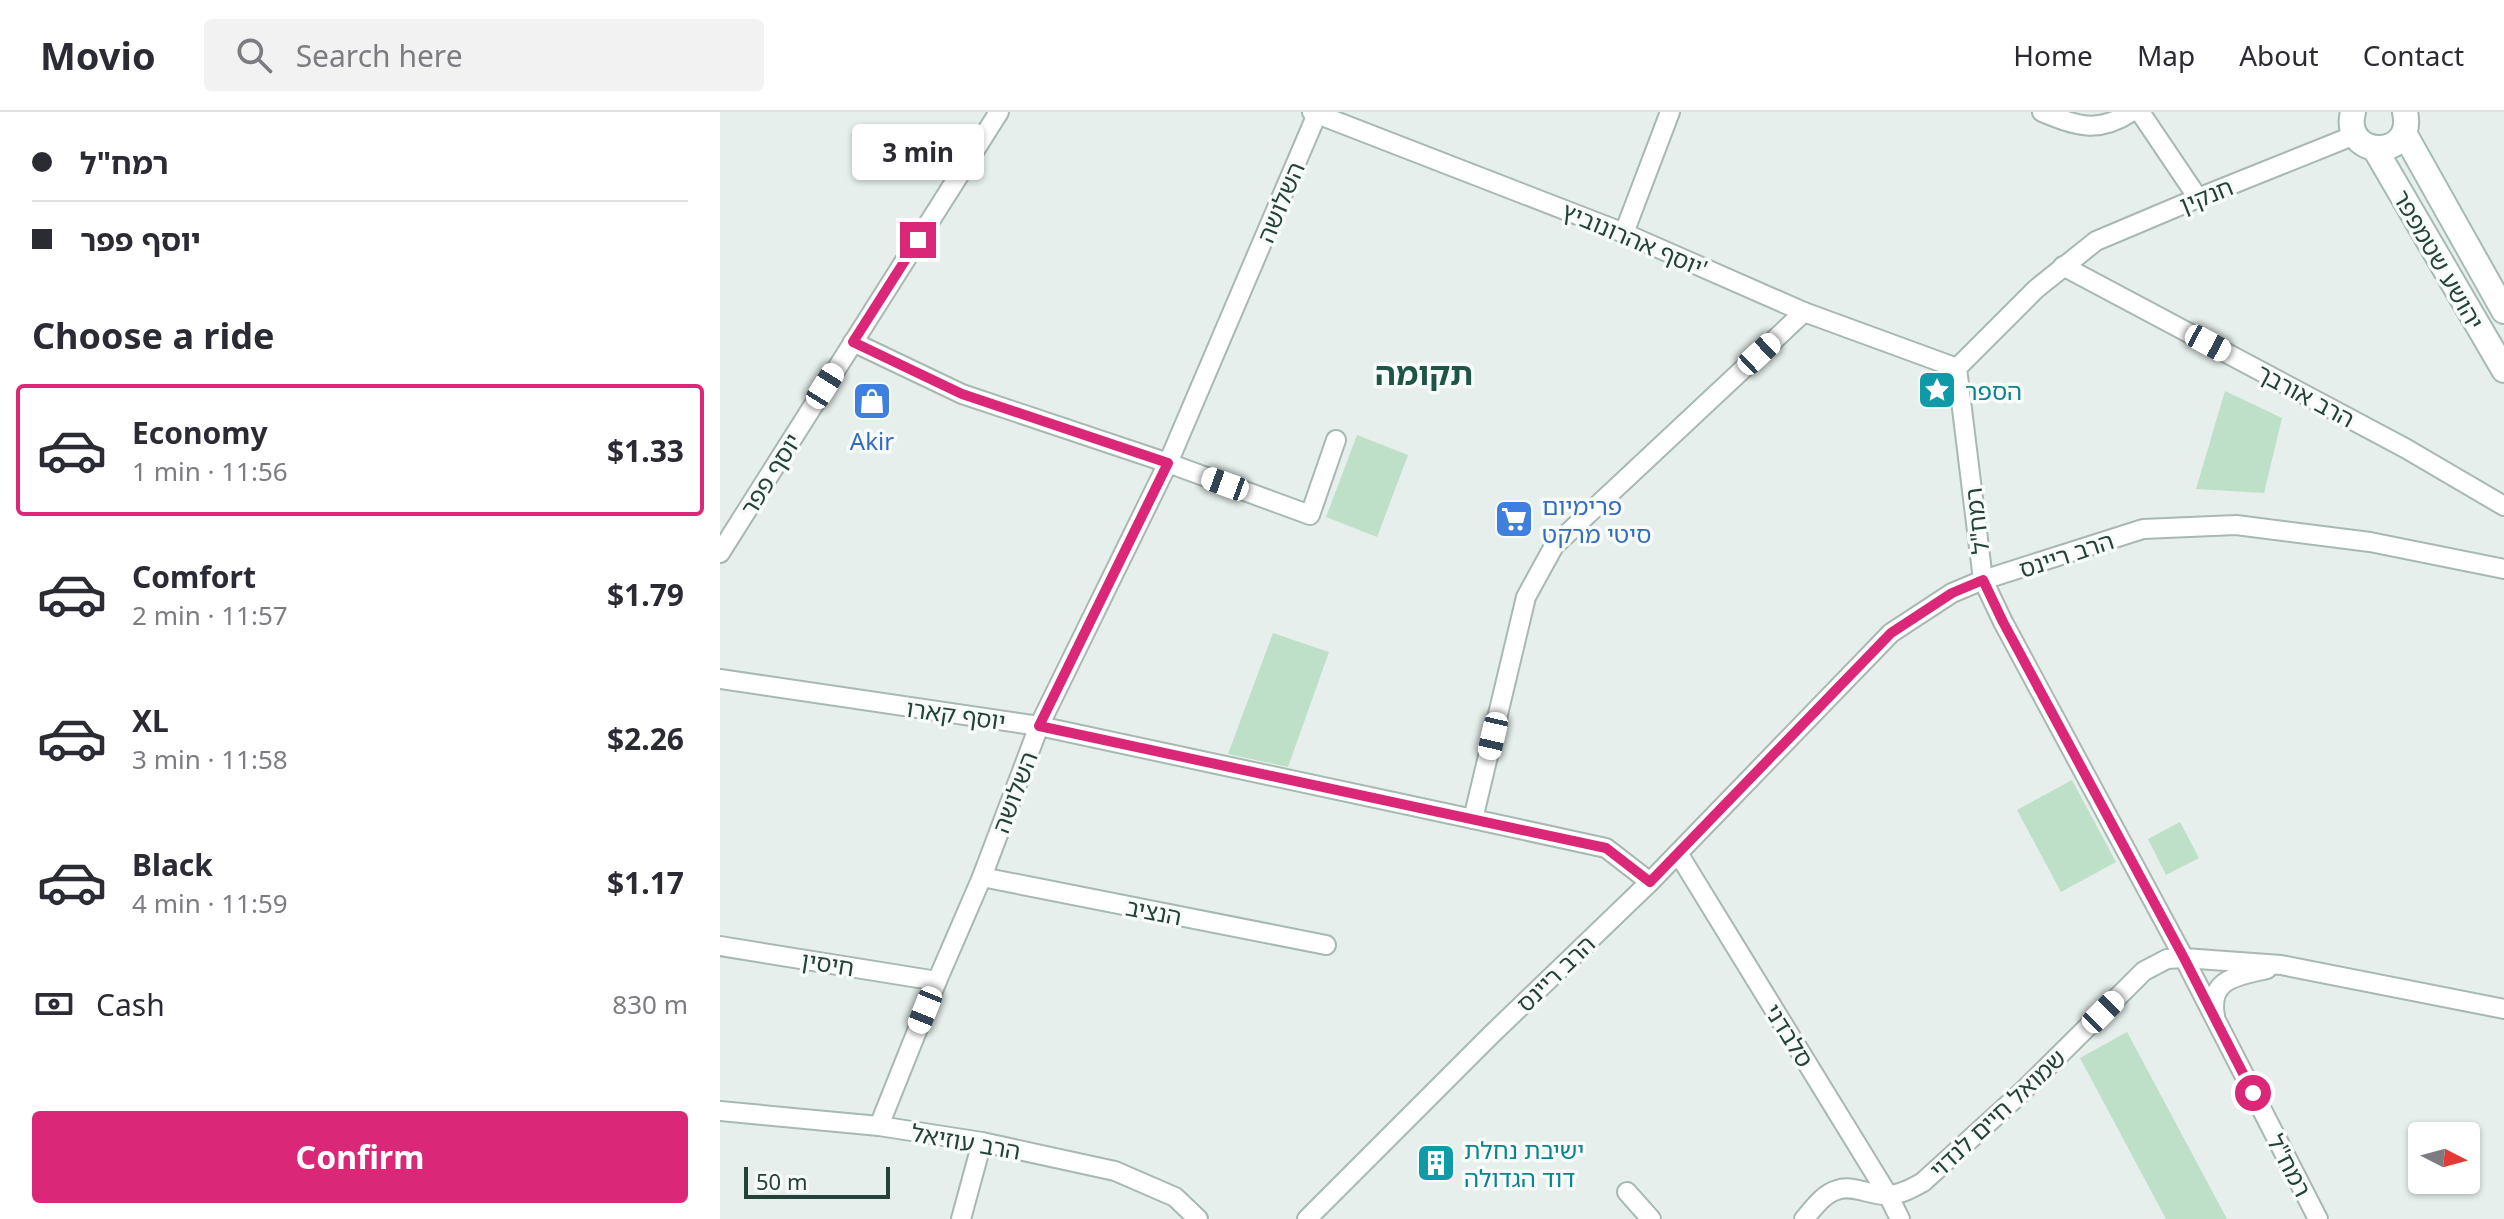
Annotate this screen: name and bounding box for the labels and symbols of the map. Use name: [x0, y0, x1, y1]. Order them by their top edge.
callout: 3 min: [852, 124, 984, 180]
street label: השלושה: [1248, 156, 1312, 248]
street label: חנקין: [2174, 169, 2238, 221]
street label: יהושע שטמפפר: [2386, 183, 2492, 335]
street label: יוסף אהרונוביץ': [1557, 194, 1713, 284]
route end: [900, 222, 936, 258]
car: [2181, 321, 2235, 365]
car: [1733, 329, 1785, 379]
district label: תקומה: [1375, 351, 1473, 394]
street label: הרב אורבך: [2251, 355, 2361, 435]
car: [802, 359, 848, 413]
place icon: הספר: [1916, 369, 1958, 411]
place label: הספר: [1965, 374, 2022, 407]
shop icon: Akir: [851, 380, 893, 422]
place label: Akir: [850, 424, 894, 457]
street label: יוסף פפר: [732, 427, 808, 521]
car: [1198, 465, 1252, 503]
street label: רמח"ל: [1956, 486, 1996, 556]
place label: פרימיום סיטי מרקט: [1542, 489, 1652, 550]
supermarket icon: פרימיום סיטי מרקט: [1493, 498, 1535, 540]
street label: הרב ריינס: [2014, 523, 2118, 585]
street label: יוסף קארו: [904, 691, 1008, 737]
car: [1476, 710, 1510, 762]
street label: השלושה: [983, 746, 1045, 838]
street label: הנציב: [1123, 889, 1185, 933]
street label: הרב ריינס: [1508, 927, 1602, 1019]
street label: חיסין: [799, 943, 857, 983]
car: [905, 983, 945, 1037]
car: [2078, 987, 2128, 1037]
street label: סלבדני: [1758, 997, 1822, 1073]
street label: שמואל חיים לנדוי: [1922, 1041, 2072, 1185]
route start: [2235, 1075, 2271, 1111]
street label: הרב עוזיאל: [909, 1115, 1023, 1167]
north arrow: [2408, 1122, 2480, 1194]
street label: רמח"ל: [2260, 1128, 2320, 1202]
place label: ישיבת נחלת דוד הגדולה: [1464, 1133, 1584, 1194]
building icon: ישיבת נחלת דוד הגדולה: [1415, 1142, 1457, 1184]
scale bar: [744, 1163, 890, 1199]

